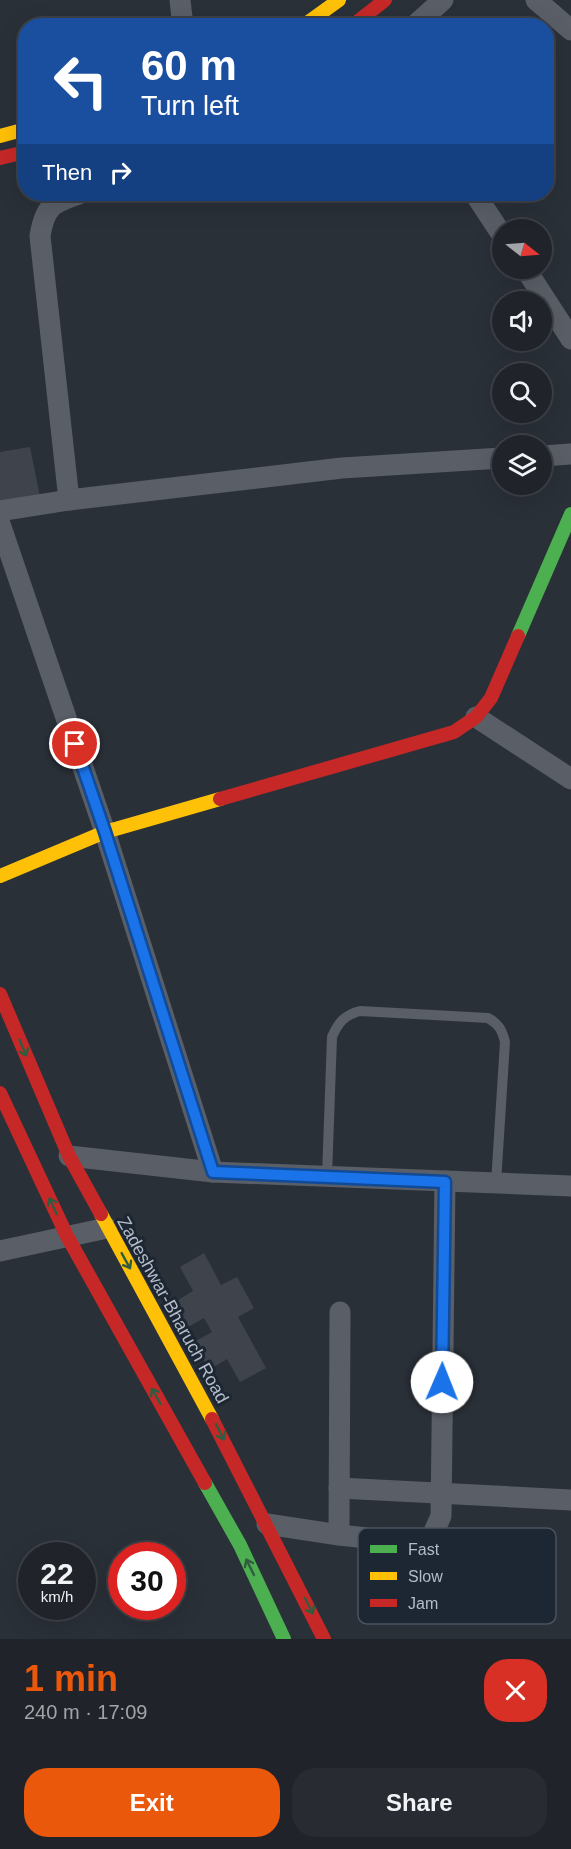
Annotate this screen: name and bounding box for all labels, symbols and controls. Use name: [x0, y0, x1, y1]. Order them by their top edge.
icon: left: [42, 42, 120, 120]
text: 60 m: [141, 42, 237, 89]
text: Turn left: [141, 91, 239, 121]
icon: right: [104, 156, 137, 189]
text: Then: [42, 160, 92, 185]
north arrow: [492, 219, 552, 279]
map controls: [492, 219, 552, 495]
button: sound: [492, 291, 552, 351]
button: search: [492, 363, 552, 423]
button: layers: [492, 435, 552, 495]
pin: [49, 718, 100, 769]
icon: arrive: [58, 727, 91, 760]
one-way arrow: [18, 1039, 29, 1057]
one-way arrow: [47, 1198, 59, 1216]
street label: Zadeshwar-Bharuch Road: [113, 1213, 233, 1407]
one-way arrow: [120, 1253, 132, 1270]
position arrow: [410, 1350, 474, 1414]
one-way arrow: [150, 1388, 162, 1405]
one-way arrow: [214, 1423, 226, 1440]
legend: [358, 1528, 556, 1624]
text: Fast: [408, 1541, 440, 1558]
speed limit sign: 30: [108, 1542, 186, 1620]
text: 22: [40, 1557, 74, 1590]
one-way arrow: [244, 1559, 255, 1577]
text: Slow: [408, 1568, 443, 1585]
text: km/h: [41, 1588, 73, 1605]
text: Jam: [408, 1595, 438, 1612]
one-way arrow: [303, 1596, 315, 1614]
text: 1 min: [24, 1658, 118, 1699]
button: close: [484, 1659, 547, 1722]
text: 240 m · 17:09: [24, 1701, 147, 1723]
button: Exit: [24, 1768, 280, 1837]
button: Share: [292, 1768, 547, 1837]

